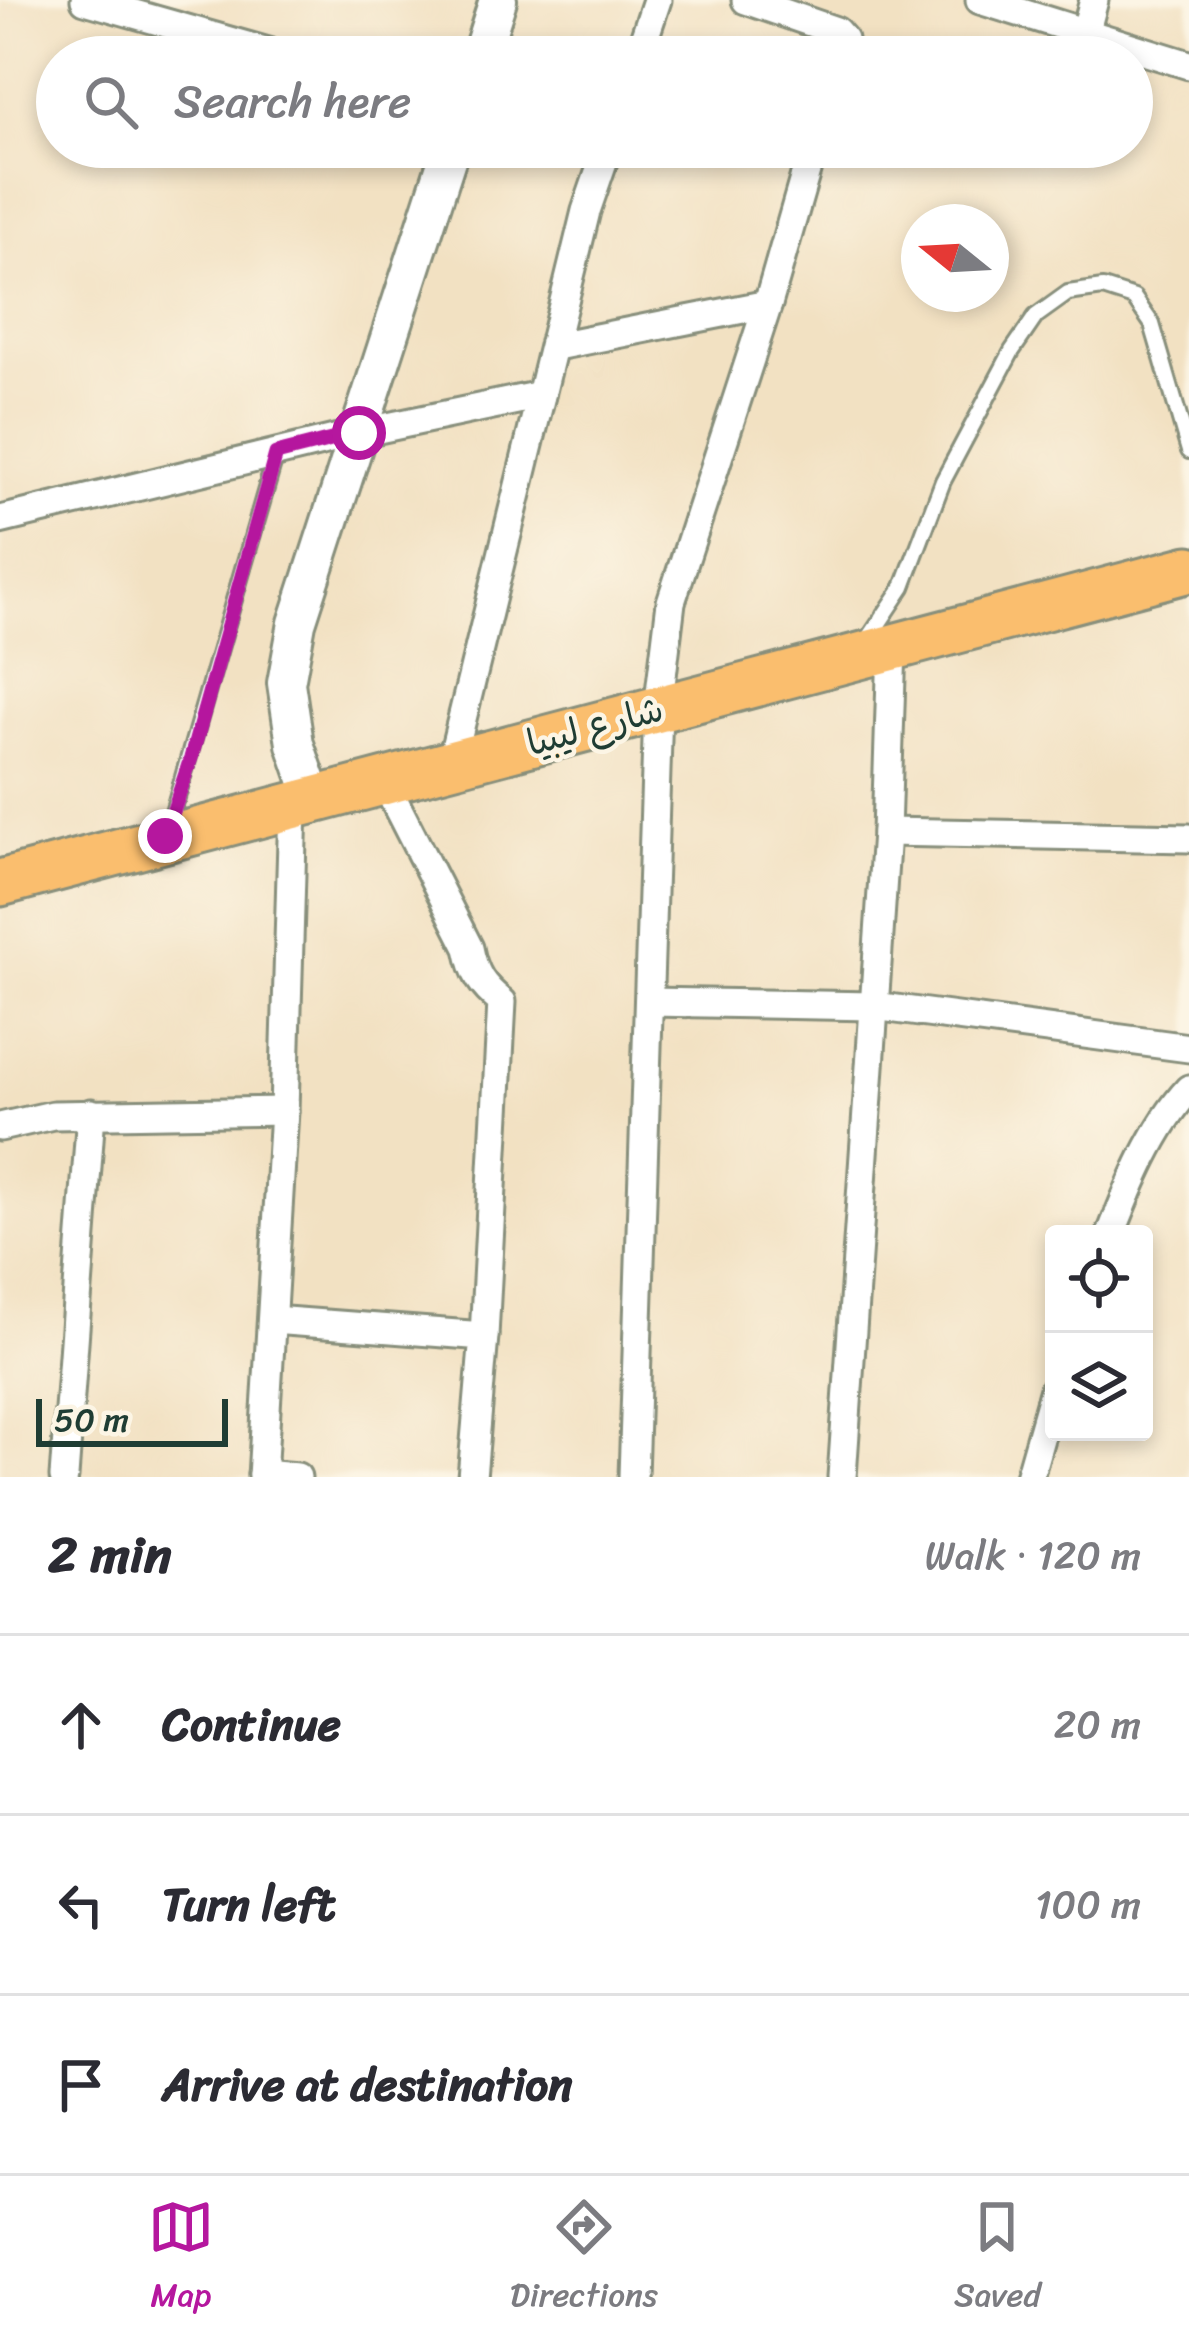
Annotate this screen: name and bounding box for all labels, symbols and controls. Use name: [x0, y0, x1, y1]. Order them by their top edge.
search box: [36, 36, 1153, 168]
text: Search here: [174, 62, 411, 142]
icon: search: [78, 69, 144, 135]
north arrow: [901, 204, 1009, 312]
route start: [332, 406, 386, 460]
street label: شارع ليبيا: [519, 677, 671, 775]
route end: [138, 809, 192, 863]
map controls: [1045, 1225, 1153, 1441]
button: locate: [1045, 1225, 1153, 1333]
button: layers: [1045, 1333, 1153, 1441]
text: 50 m: [54, 1391, 129, 1449]
scale bar: [36, 1393, 228, 1446]
text: 2 min: [48, 1510, 171, 1600]
text: Walk · 120 m: [925, 1521, 1141, 1590]
text: Continue: [162, 1685, 341, 1765]
text: 20 m: [1054, 1690, 1141, 1759]
icon: ahead: [48, 1692, 114, 1758]
text: Turn left: [162, 1865, 335, 1945]
text: 100 m: [1035, 1870, 1141, 1939]
icon: left: [48, 1872, 114, 1938]
text: Arrive at destination: [162, 2045, 572, 2125]
icon: arrive: [48, 2052, 114, 2118]
tab: Map: [148, 2194, 214, 2324]
tab: Directions: [510, 2194, 658, 2324]
tab: Saved: [954, 2194, 1041, 2324]

